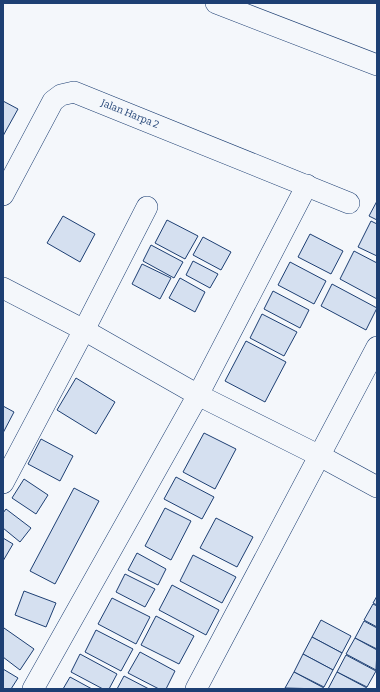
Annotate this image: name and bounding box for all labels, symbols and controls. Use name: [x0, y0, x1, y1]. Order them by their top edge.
street label: Jalan Harpa 2: [98, 97, 161, 131]

